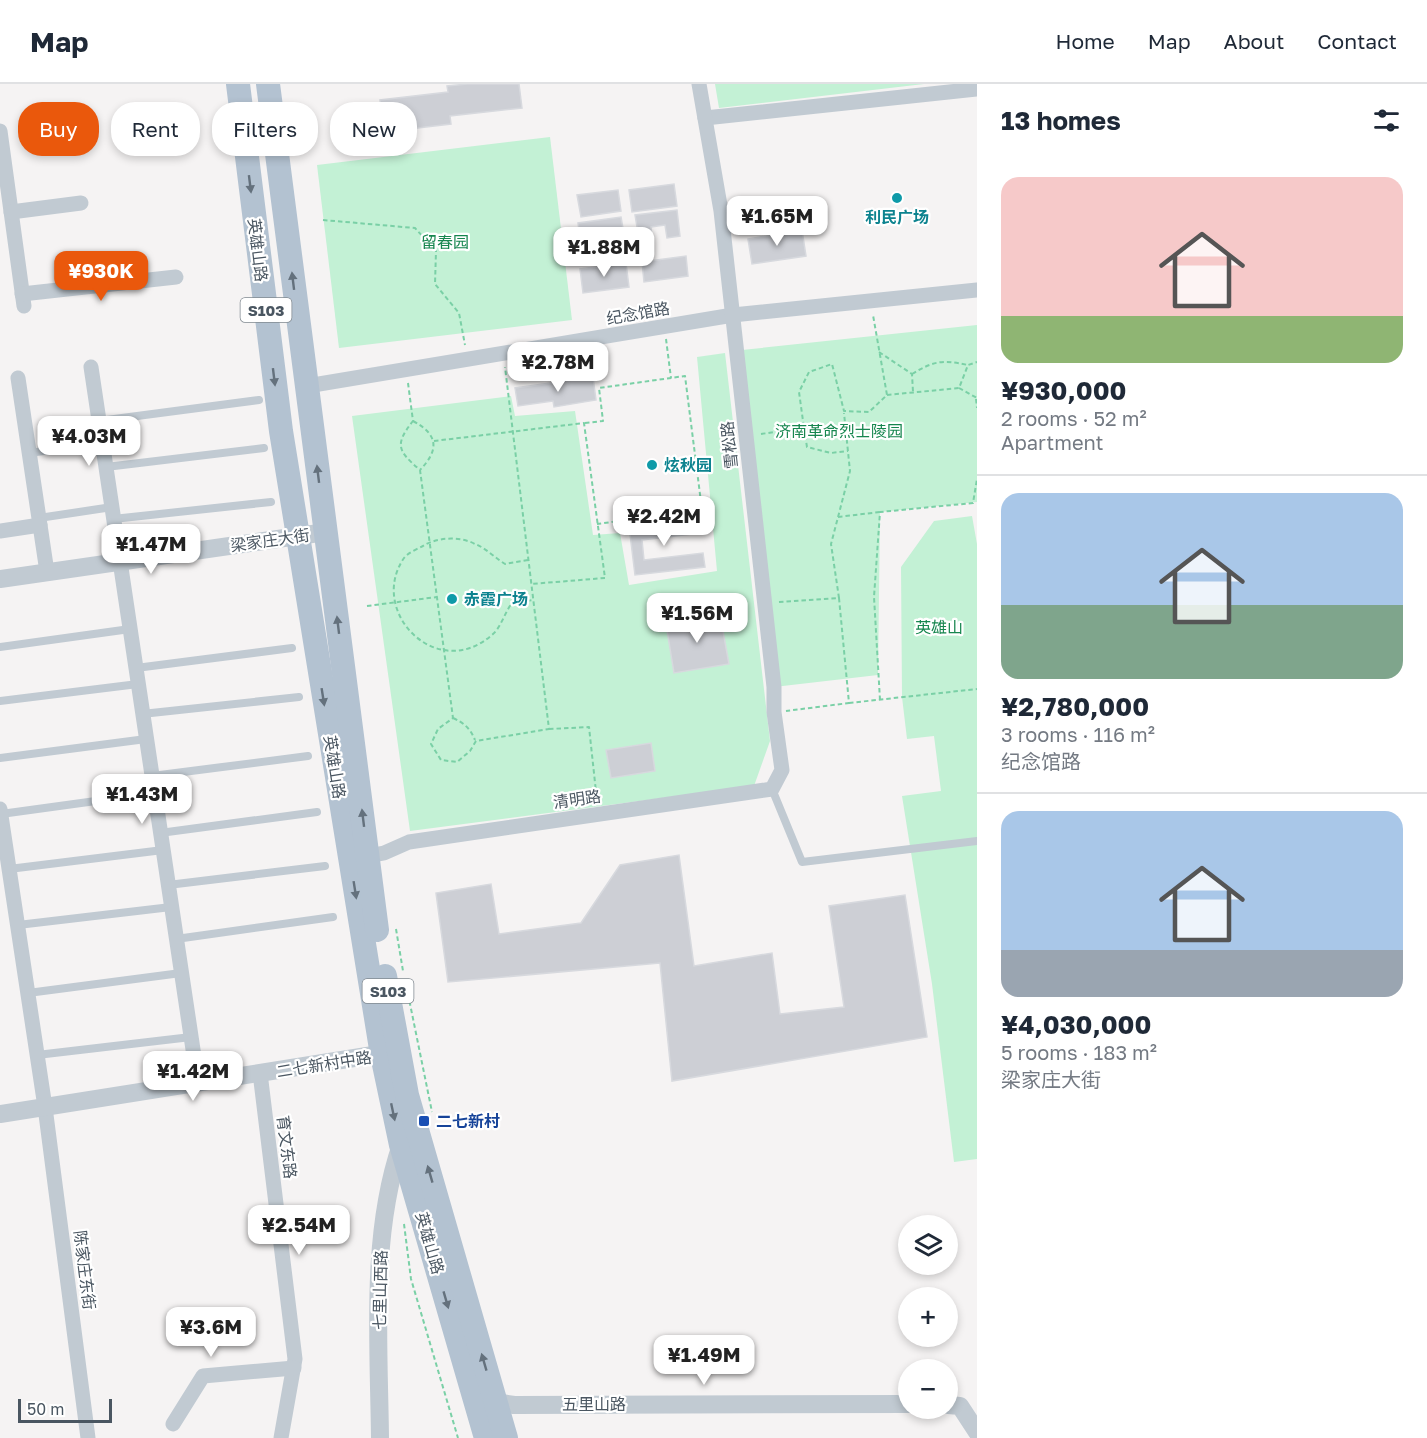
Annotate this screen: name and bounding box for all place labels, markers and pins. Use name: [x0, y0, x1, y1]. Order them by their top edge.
marker: 利民广场: [890, 191, 904, 205]
pin: ¥1.65M: [728, 196, 826, 247]
place label: 利民广场: [865, 207, 929, 227]
pin: ¥1.88M: [555, 227, 653, 278]
pin: ¥930K: [59, 251, 143, 302]
pin: ¥2.78M: [509, 342, 607, 393]
pin: ¥4.03M: [40, 416, 138, 467]
place label: 炫秋园: [664, 455, 712, 475]
marker: 炫秋园: [645, 458, 659, 472]
pin: ¥2.42M: [615, 496, 713, 547]
pin: ¥1.47M: [102, 524, 200, 575]
place label: 赤霞广场: [464, 589, 528, 609]
marker: 赤霞广场: [445, 592, 459, 606]
pin: ¥1.56M: [648, 593, 746, 644]
pin: ¥1.43M: [93, 774, 191, 825]
pin: ¥1.42M: [144, 1051, 242, 1102]
place label: 二七新村: [436, 1111, 500, 1131]
marker: 二七新村: [417, 1114, 431, 1128]
pin: ¥2.54M: [250, 1205, 348, 1256]
pin: ¥3.6M: [169, 1307, 253, 1358]
pin: ¥1.49M: [655, 1335, 753, 1386]

